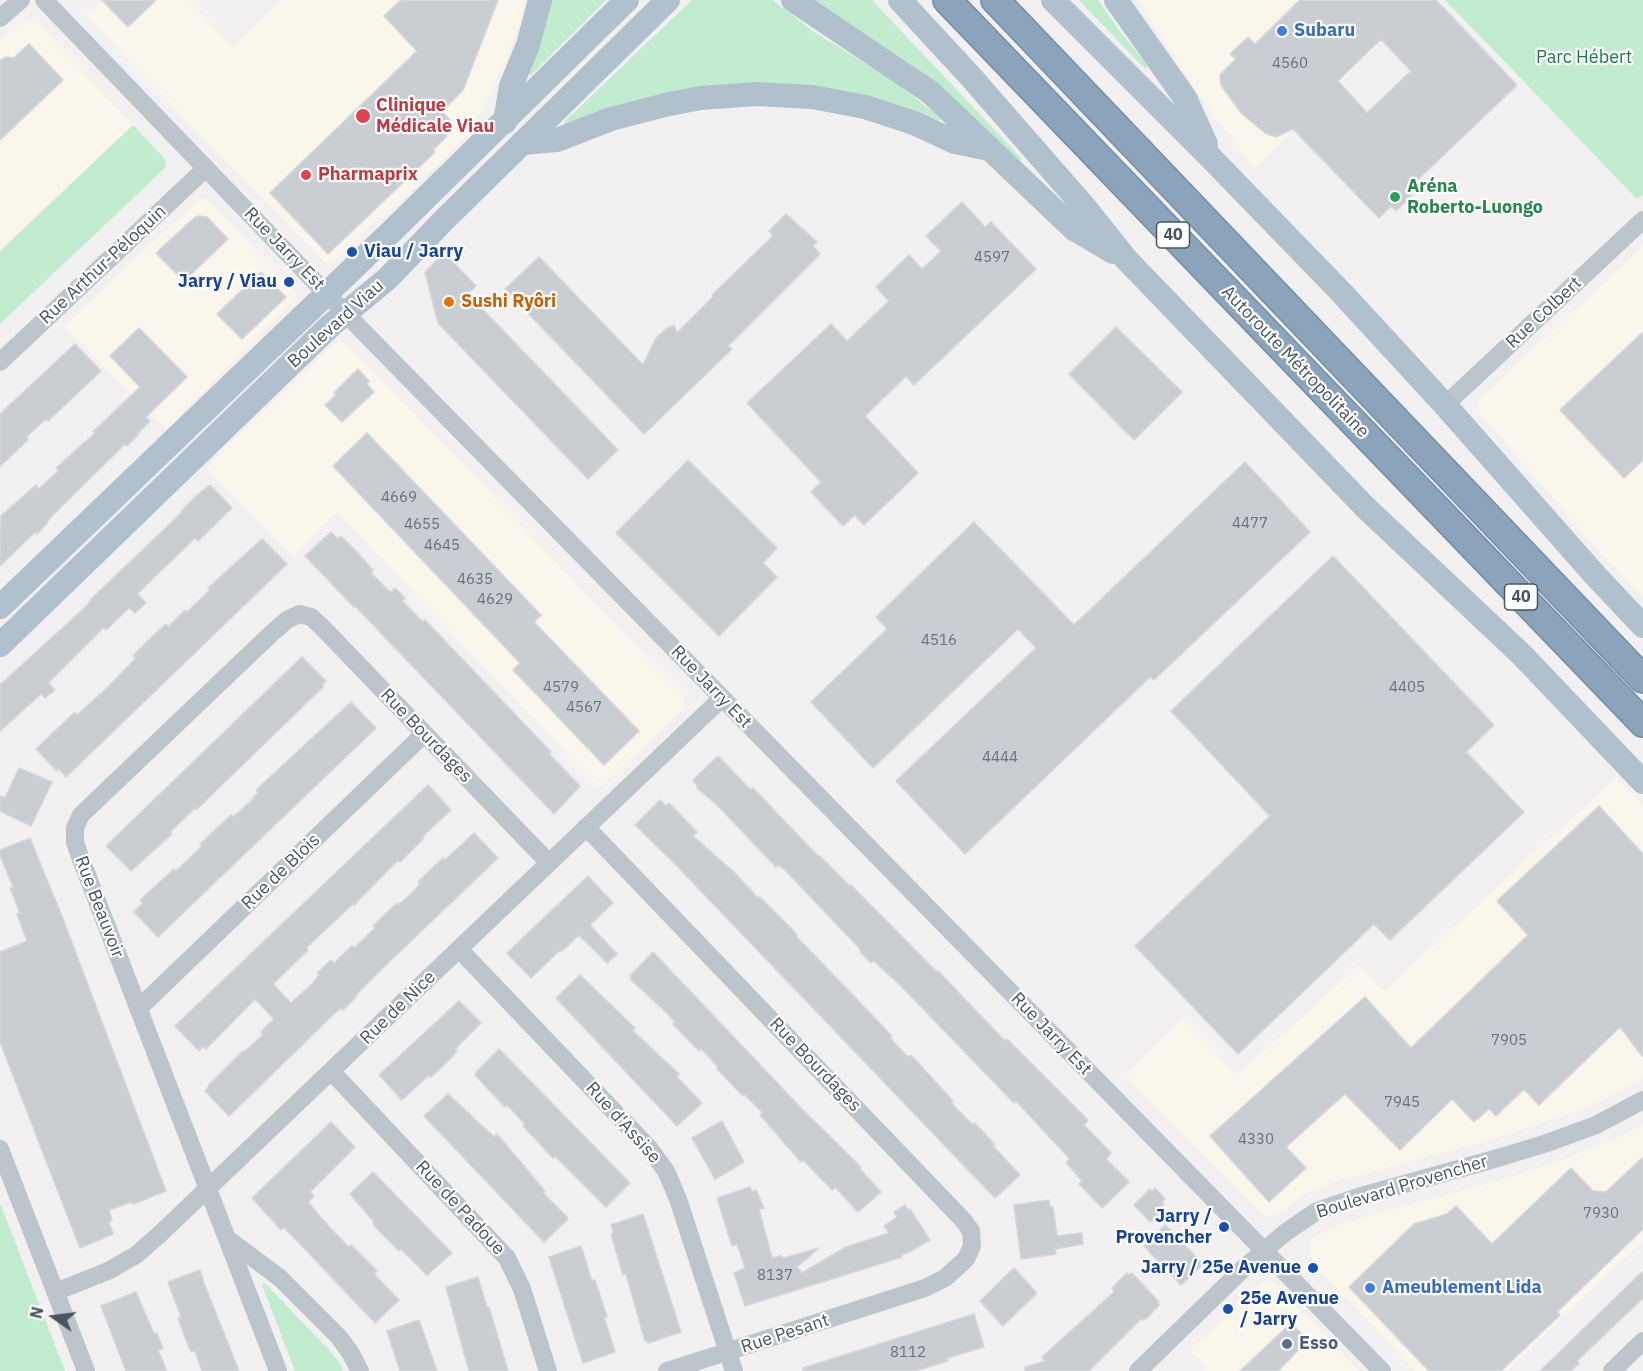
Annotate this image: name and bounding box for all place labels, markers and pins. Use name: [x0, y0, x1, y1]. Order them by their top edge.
place label: Subaru: [1294, 20, 1355, 42]
marker: Subaru: [1275, 24, 1289, 38]
place label: Clinique Médicale Viau: [376, 95, 494, 138]
marker: Clinique Médicale Viau: [354, 107, 372, 125]
place label: Pharmaprix: [318, 164, 418, 186]
marker: Pharmaprix: [299, 168, 313, 182]
place label: Aréna Roberto-Luongo: [1407, 176, 1543, 219]
marker: Aréna Roberto-Luongo: [1388, 190, 1402, 204]
place label: Viau / Jarry: [364, 241, 463, 263]
marker: Viau / Jarry: [345, 245, 359, 259]
place label: Jarry / Viau: [178, 271, 277, 293]
marker: Jarry / Viau: [282, 275, 296, 289]
place label: Sushi Ryôri: [461, 291, 556, 313]
marker: Sushi Ryôri: [442, 295, 456, 309]
place label: Jarry / Provencher: [1115, 1206, 1212, 1248]
marker: Jarry / Provencher: [1217, 1220, 1231, 1234]
place label: Jarry / 25e Avenue: [1141, 1257, 1301, 1279]
marker: Jarry / 25e Avenue: [1306, 1261, 1320, 1275]
place label: Ameublement Lida: [1382, 1277, 1542, 1299]
marker: Ameublement Lida: [1363, 1281, 1377, 1295]
place label: 25e Avenue / Jarry: [1240, 1288, 1339, 1330]
marker: 25e Avenue / Jarry: [1221, 1302, 1235, 1316]
place label: Esso: [1299, 1333, 1338, 1355]
marker: Esso: [1280, 1337, 1294, 1351]

